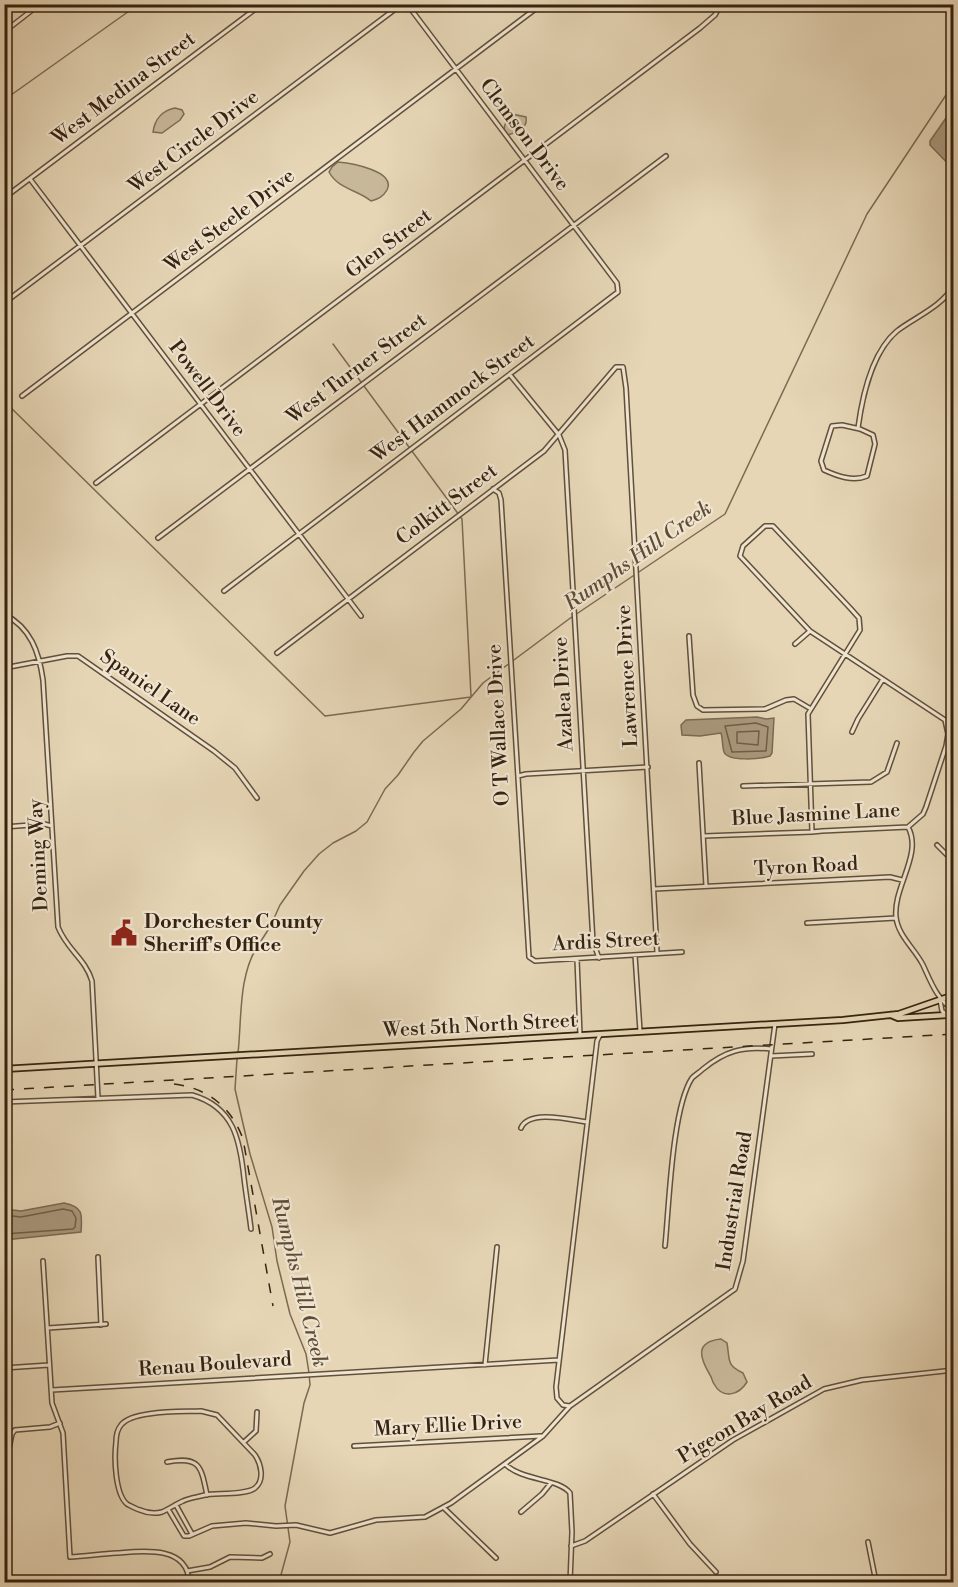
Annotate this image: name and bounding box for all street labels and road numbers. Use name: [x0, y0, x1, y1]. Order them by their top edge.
street label: West Medina Street: [46, 27, 201, 152]
street label: Clemson Drive: [474, 74, 574, 196]
street label: West Circle Drive: [123, 85, 264, 200]
street label: West Steele Drive: [159, 164, 300, 279]
street label: Glen Street: [341, 204, 437, 284]
street label: West Turner Street: [281, 308, 432, 430]
street label: West Hammock Street: [365, 329, 540, 469]
street label: Powell Drive: [163, 336, 251, 442]
street label: Colkitt Street: [391, 459, 503, 551]
street label: Lawrence Drive: [612, 604, 644, 748]
street label: Azalea Drive: [549, 636, 580, 753]
street label: O T Wallace Drive: [482, 643, 516, 807]
street label: Spaniel Lane: [95, 644, 205, 732]
street label: Deming Way: [24, 798, 54, 912]
street label: Blue Jasmine Lane: [730, 798, 901, 832]
street label: Tyron Road: [753, 852, 859, 882]
street label: Ardis Street: [551, 927, 660, 957]
street label: West 5th North Street: [381, 1008, 578, 1044]
street label: Industrial Road: [712, 1129, 758, 1272]
street label: Renau Boulevard: [137, 1347, 293, 1383]
street label: Pigeon Bay Road: [673, 1370, 817, 1470]
street label: Mary Ellie Drive: [373, 1410, 523, 1442]

